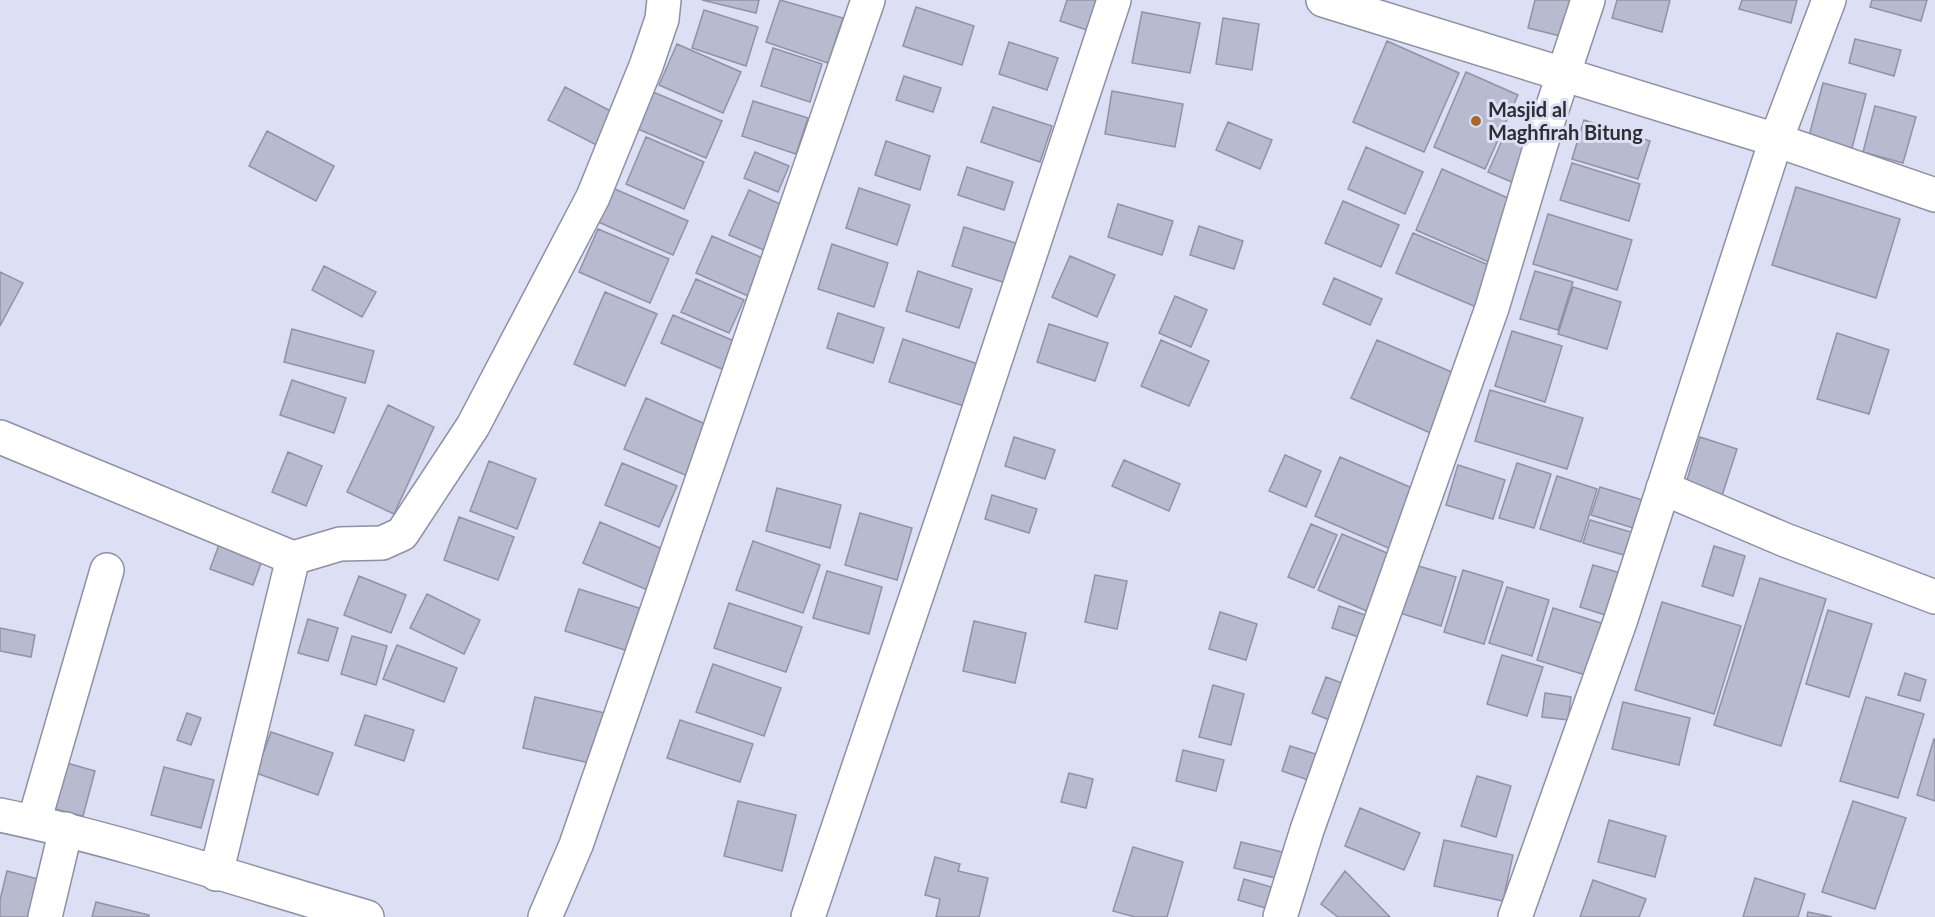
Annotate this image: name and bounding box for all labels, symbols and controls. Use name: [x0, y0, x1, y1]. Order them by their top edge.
place label: Masjid al Maghfirah Bitung: [1488, 97, 1643, 144]
marker: Masjid al Maghfirah Bitung: [1469, 114, 1483, 128]

